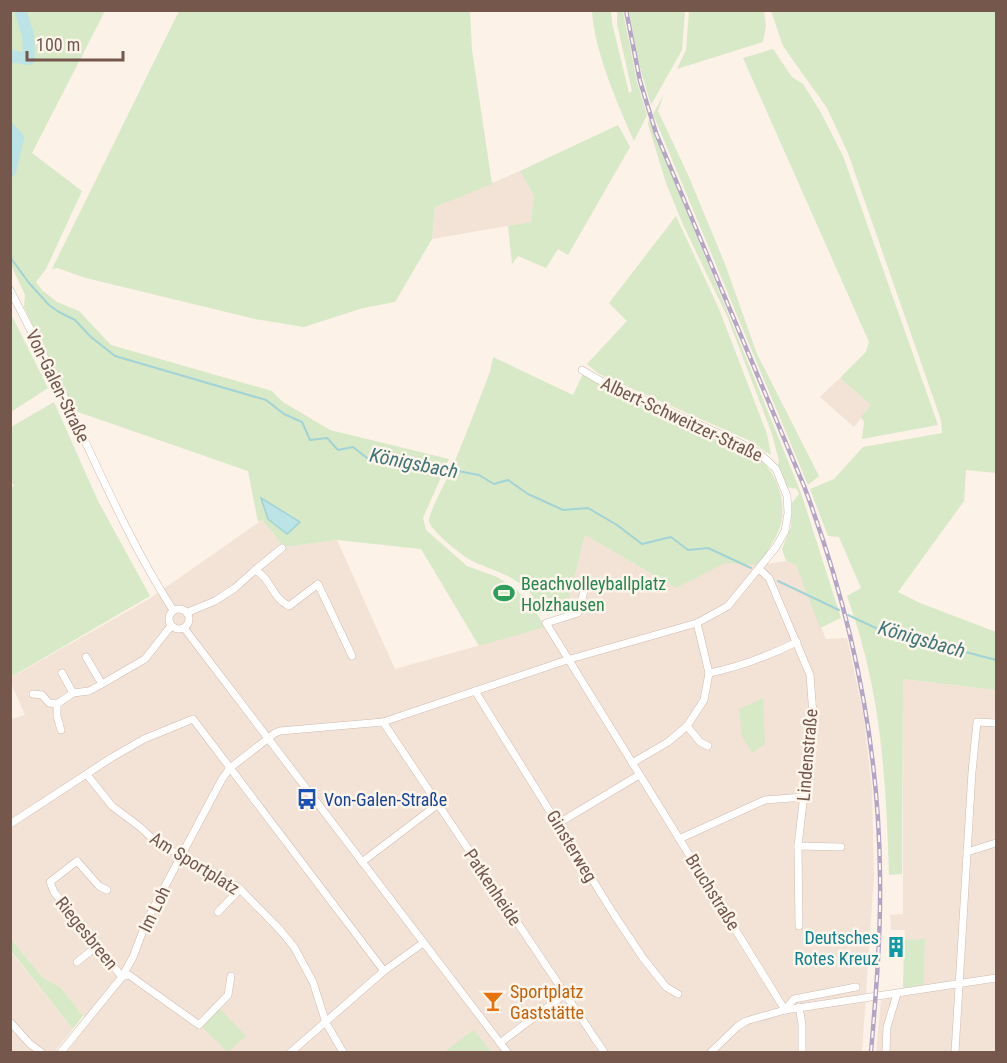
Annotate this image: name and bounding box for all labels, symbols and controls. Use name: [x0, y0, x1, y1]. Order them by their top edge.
scale bar: [27, 24, 123, 62]
text: 100 m: [36, 34, 80, 55]
street label: Von-Galen-Straße: [22, 326, 94, 446]
street label: Albert-Schweitzer-Straße: [598, 372, 766, 466]
water label: Königsbach: [368, 443, 460, 483]
place label: Beachvolleyballplatz Holzhausen: [521, 573, 666, 615]
sports icon: Beachvolleyballplatz Holzhausen: [492, 581, 516, 605]
water label: Königsbach: [876, 615, 968, 663]
street label: Lindenstraße: [793, 708, 821, 802]
bus stop icon: Von-Galen-Straße: [295, 787, 319, 811]
place label: Von-Galen-Straße: [324, 789, 447, 810]
street label: Ginsterweg: [542, 806, 602, 886]
street label: Am Sportplatz: [146, 827, 244, 899]
street label: Patkenheide: [460, 845, 526, 929]
street label: Bruchstraße: [681, 850, 745, 934]
street label: Im Loh: [134, 883, 174, 935]
street label: Riegesbreen: [51, 892, 123, 974]
place label: Deutsches Rotes Kreuz: [794, 927, 879, 969]
building icon: Deutsches Rotes Kreuz: [884, 935, 908, 959]
place label: Sportplatz Gaststätte: [510, 981, 584, 1023]
bar icon: Sportplatz Gaststätte: [481, 989, 505, 1013]

